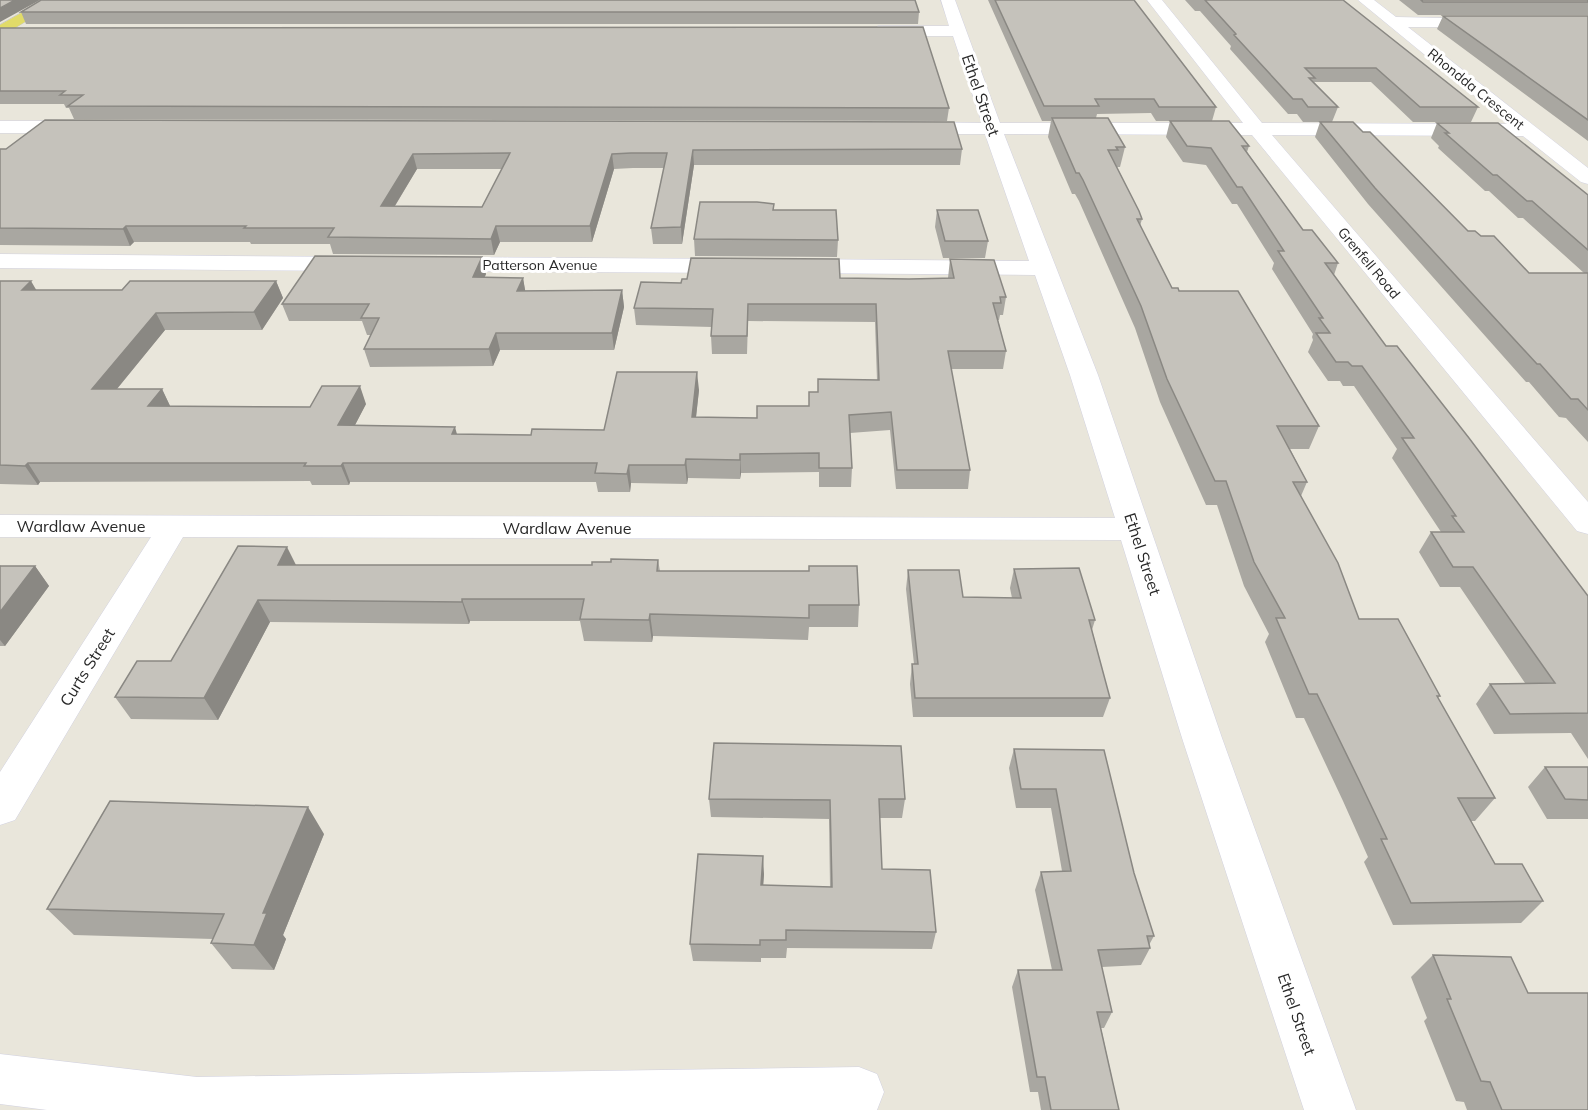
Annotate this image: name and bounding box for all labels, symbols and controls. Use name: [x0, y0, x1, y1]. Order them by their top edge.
street label: Rhondda Crescent: [1424, 44, 1528, 134]
street label: Ethel Street: [958, 51, 1004, 139]
street label: Grenfell Road: [1334, 224, 1404, 302]
street label: Patterson Avenue: [483, 256, 597, 274]
street label: Ethel Street: [1120, 510, 1166, 598]
street label: Wardlaw Avenue: [17, 516, 145, 536]
street label: Wardlaw Avenue: [503, 518, 631, 538]
street label: Curts Street: [55, 624, 119, 710]
street label: Ethel Street: [1274, 970, 1320, 1058]

